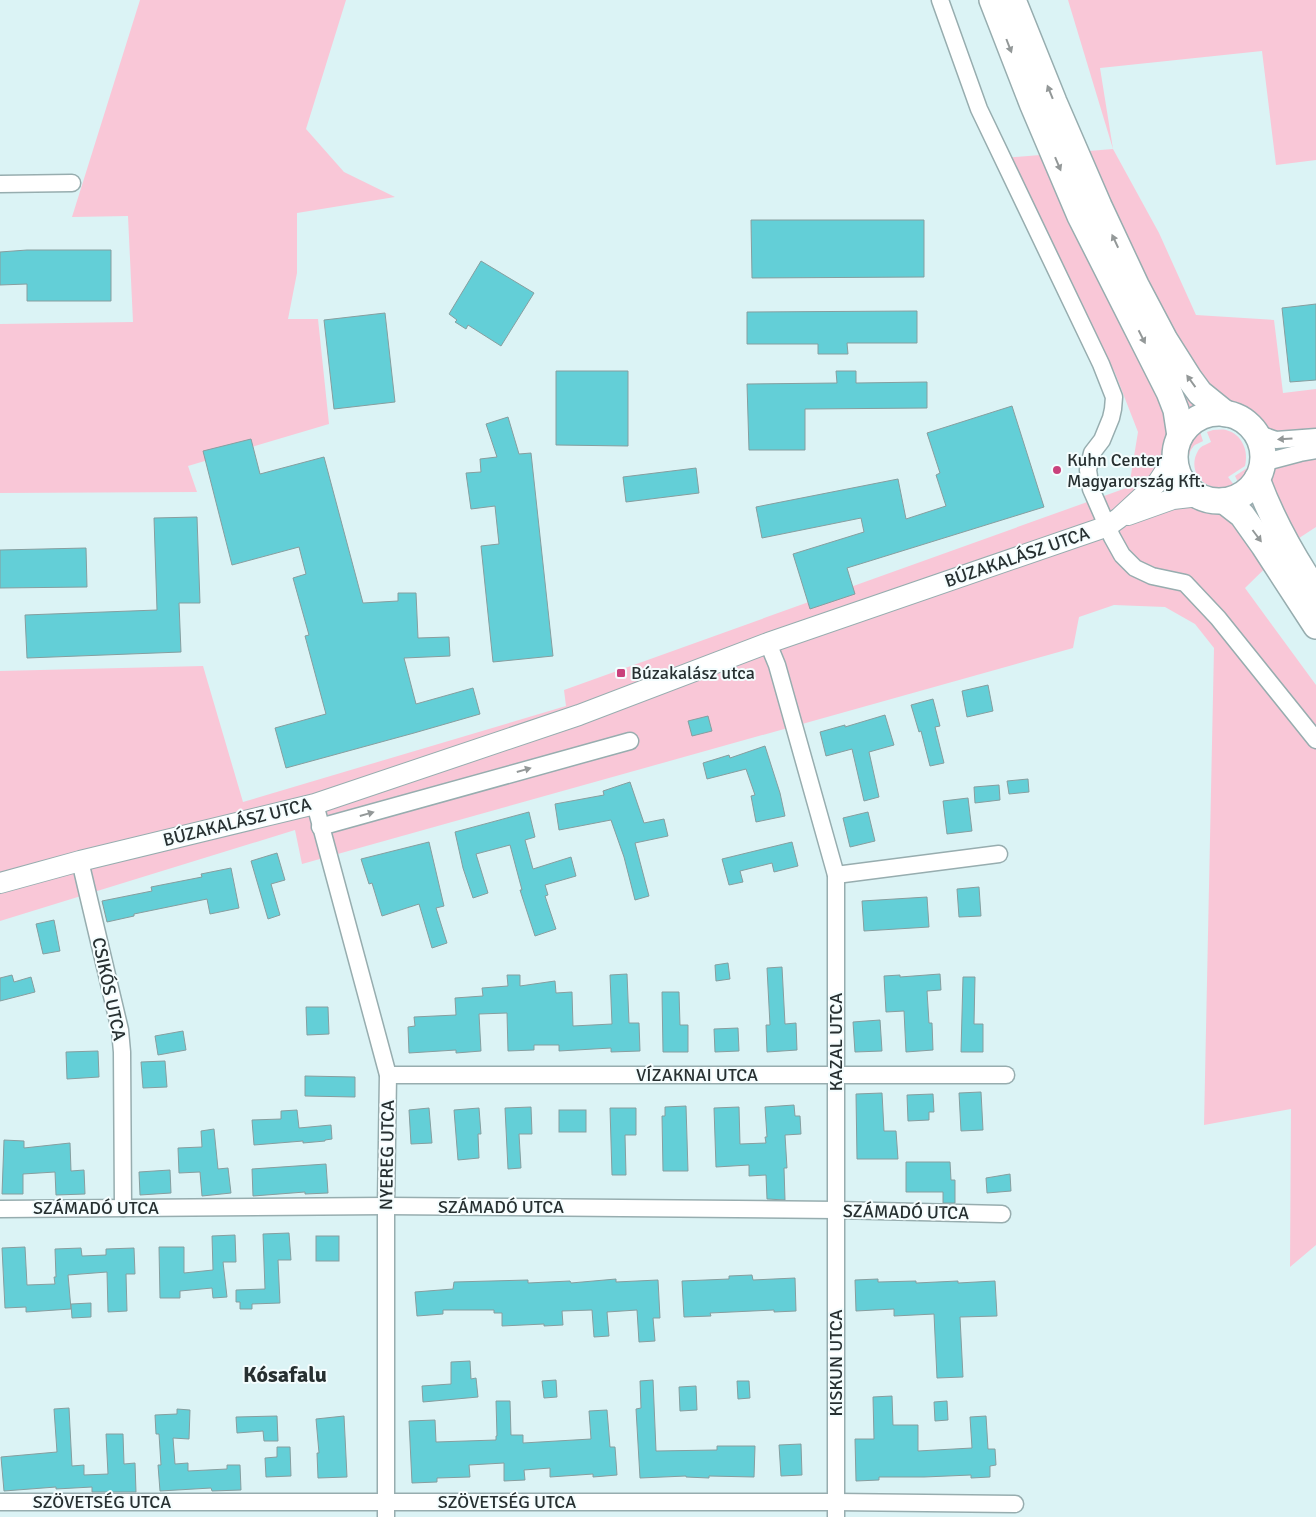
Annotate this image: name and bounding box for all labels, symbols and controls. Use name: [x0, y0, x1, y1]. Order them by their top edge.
one-way arrow: [1006, 38, 1014, 53]
one-way arrow: [1046, 84, 1054, 99]
one-way arrow: [1054, 157, 1062, 171]
one-way arrow: [1111, 234, 1119, 248]
one-way arrow: [1138, 330, 1146, 344]
one-way arrow: [1186, 374, 1196, 388]
one-way arrow: [1277, 436, 1293, 444]
place label: Kuhn Center Magyarország Kft.: [1067, 449, 1205, 492]
marker: Kuhn Center Magyarország Kft.: [1051, 464, 1063, 476]
street label: BÚZAKALÁSZ UTCA: [942, 522, 1092, 592]
one-way arrow: [1252, 529, 1262, 543]
place label: Búzakalász utca: [631, 662, 755, 684]
marker: Búzakalász utca: [615, 667, 627, 679]
one-way arrow: [516, 766, 531, 774]
street label: BÚZAKALÁSZ UTCA: [161, 793, 313, 851]
one-way arrow: [360, 809, 375, 817]
street label: CSIKÓS UTCA: [87, 935, 131, 1043]
street label: KAZAL UTCA: [825, 993, 847, 1091]
street label: VÍZAKNAI UTCA: [636, 1064, 758, 1086]
street label: NYEREG UTCA: [375, 1100, 399, 1210]
street label: SZÁMADÓ UTCA: [438, 1196, 564, 1218]
street label: SZÁMADÓ UTCA: [33, 1197, 159, 1219]
street label: SZÁMADÓ UTCA: [843, 1200, 969, 1224]
street label: KISKUN UTCA: [825, 1309, 847, 1417]
district label: Kósafalu: [243, 1361, 327, 1388]
street label: SZÖVETSÉG UTCA: [33, 1491, 171, 1513]
street label: SZÖVETSÉG UTCA: [438, 1491, 576, 1513]

